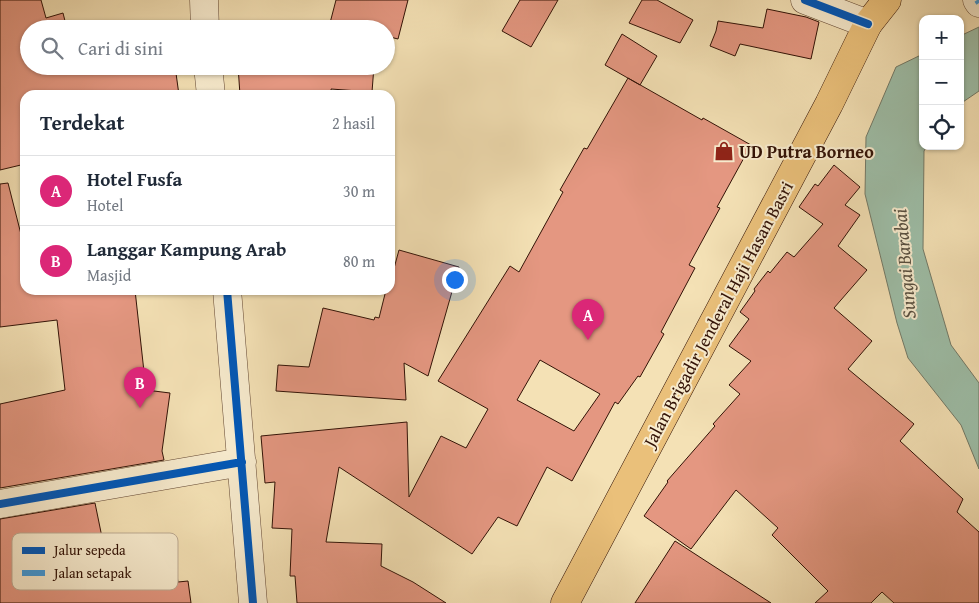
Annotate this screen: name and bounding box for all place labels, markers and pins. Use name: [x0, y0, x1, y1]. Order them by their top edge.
place label: UD Putra Borneo: [739, 138, 874, 165]
shop icon: UD Putra Borneo: [713, 140, 735, 162]
pin: A: [572, 299, 604, 340]
pin: B: [124, 367, 156, 408]

